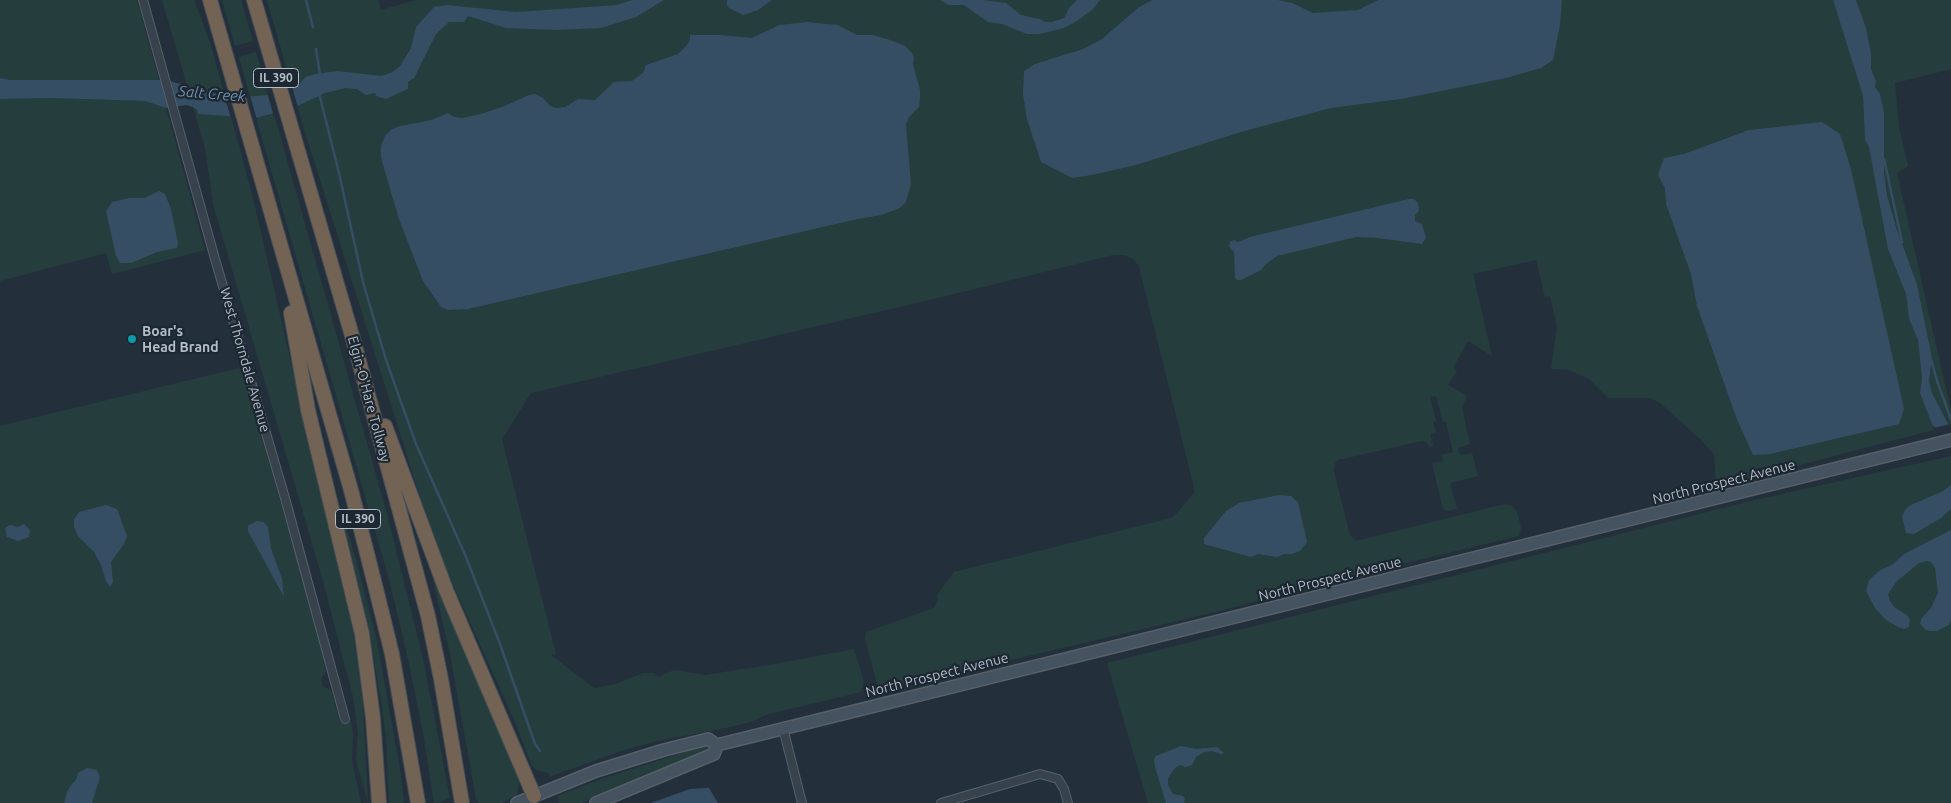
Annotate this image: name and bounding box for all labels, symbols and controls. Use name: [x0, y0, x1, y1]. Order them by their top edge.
road number: IL 390: [254, 68, 298, 88]
water label: Salt Creek: [178, 82, 246, 106]
street label: West Thorndale Avenue: [216, 286, 274, 434]
place label: Boar's Head Brand: [142, 323, 219, 356]
marker: Boar's Head Brand: [126, 333, 138, 345]
street label: Elgin-O'Hare Tollway: [344, 334, 394, 464]
street label: North Prospect Avenue: [1651, 456, 1797, 508]
road number: IL 390: [336, 509, 380, 528]
street label: North Prospect Avenue: [1257, 553, 1403, 605]
street label: North Prospect Avenue: [864, 649, 1010, 701]

